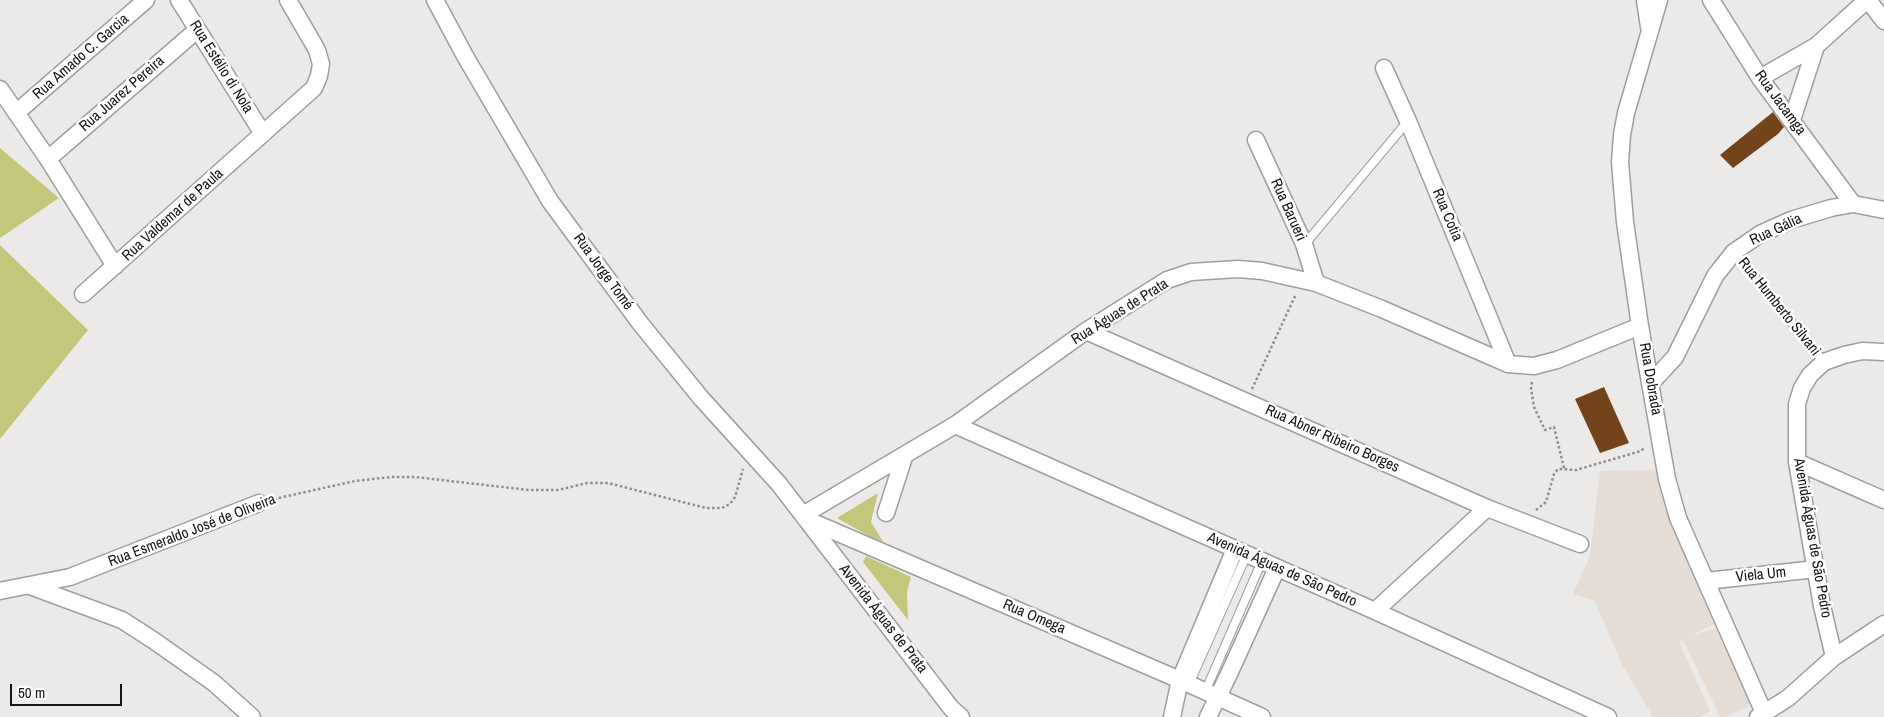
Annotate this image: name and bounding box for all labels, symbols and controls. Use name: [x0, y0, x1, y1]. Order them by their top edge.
street label: Rua Amado C. Garcia: [29, 11, 133, 103]
street label: Rua Estélio di Nola: [185, 17, 257, 117]
street label: Rua Juarez Pereira: [76, 52, 168, 136]
street label: Rua Jacamga: [1750, 67, 1810, 139]
street label: Rua Valdemar de Paula: [119, 165, 227, 265]
street label: Rua Barueri: [1266, 176, 1310, 244]
street label: Rua Cotia: [1428, 186, 1466, 244]
street label: Rua Gália: [1747, 210, 1805, 250]
street label: Rua Jorge Tomé: [569, 230, 637, 314]
street label: Rua Humberto Silvani: [1734, 254, 1824, 360]
street label: Rua Águas de Prata: [1068, 275, 1172, 349]
street label: Rua Dobrada: [1635, 341, 1665, 417]
street label: Rua Abner Ribeiro Borges: [1262, 401, 1402, 477]
street label: Avenida Águas de São Pedro: [1789, 457, 1835, 619]
street label: Rua Esmeraldo José de Oliveira: [106, 491, 278, 571]
street label: Avenida Águas de São Pedro: [1204, 529, 1360, 611]
street label: Avenida Águas de Prata: [835, 561, 931, 677]
street label: Viela Um: [1735, 563, 1787, 587]
street label: Rua Omega: [1000, 596, 1068, 638]
scale bar: [12, 674, 125, 706]
text: 50 m: [18, 682, 45, 703]

